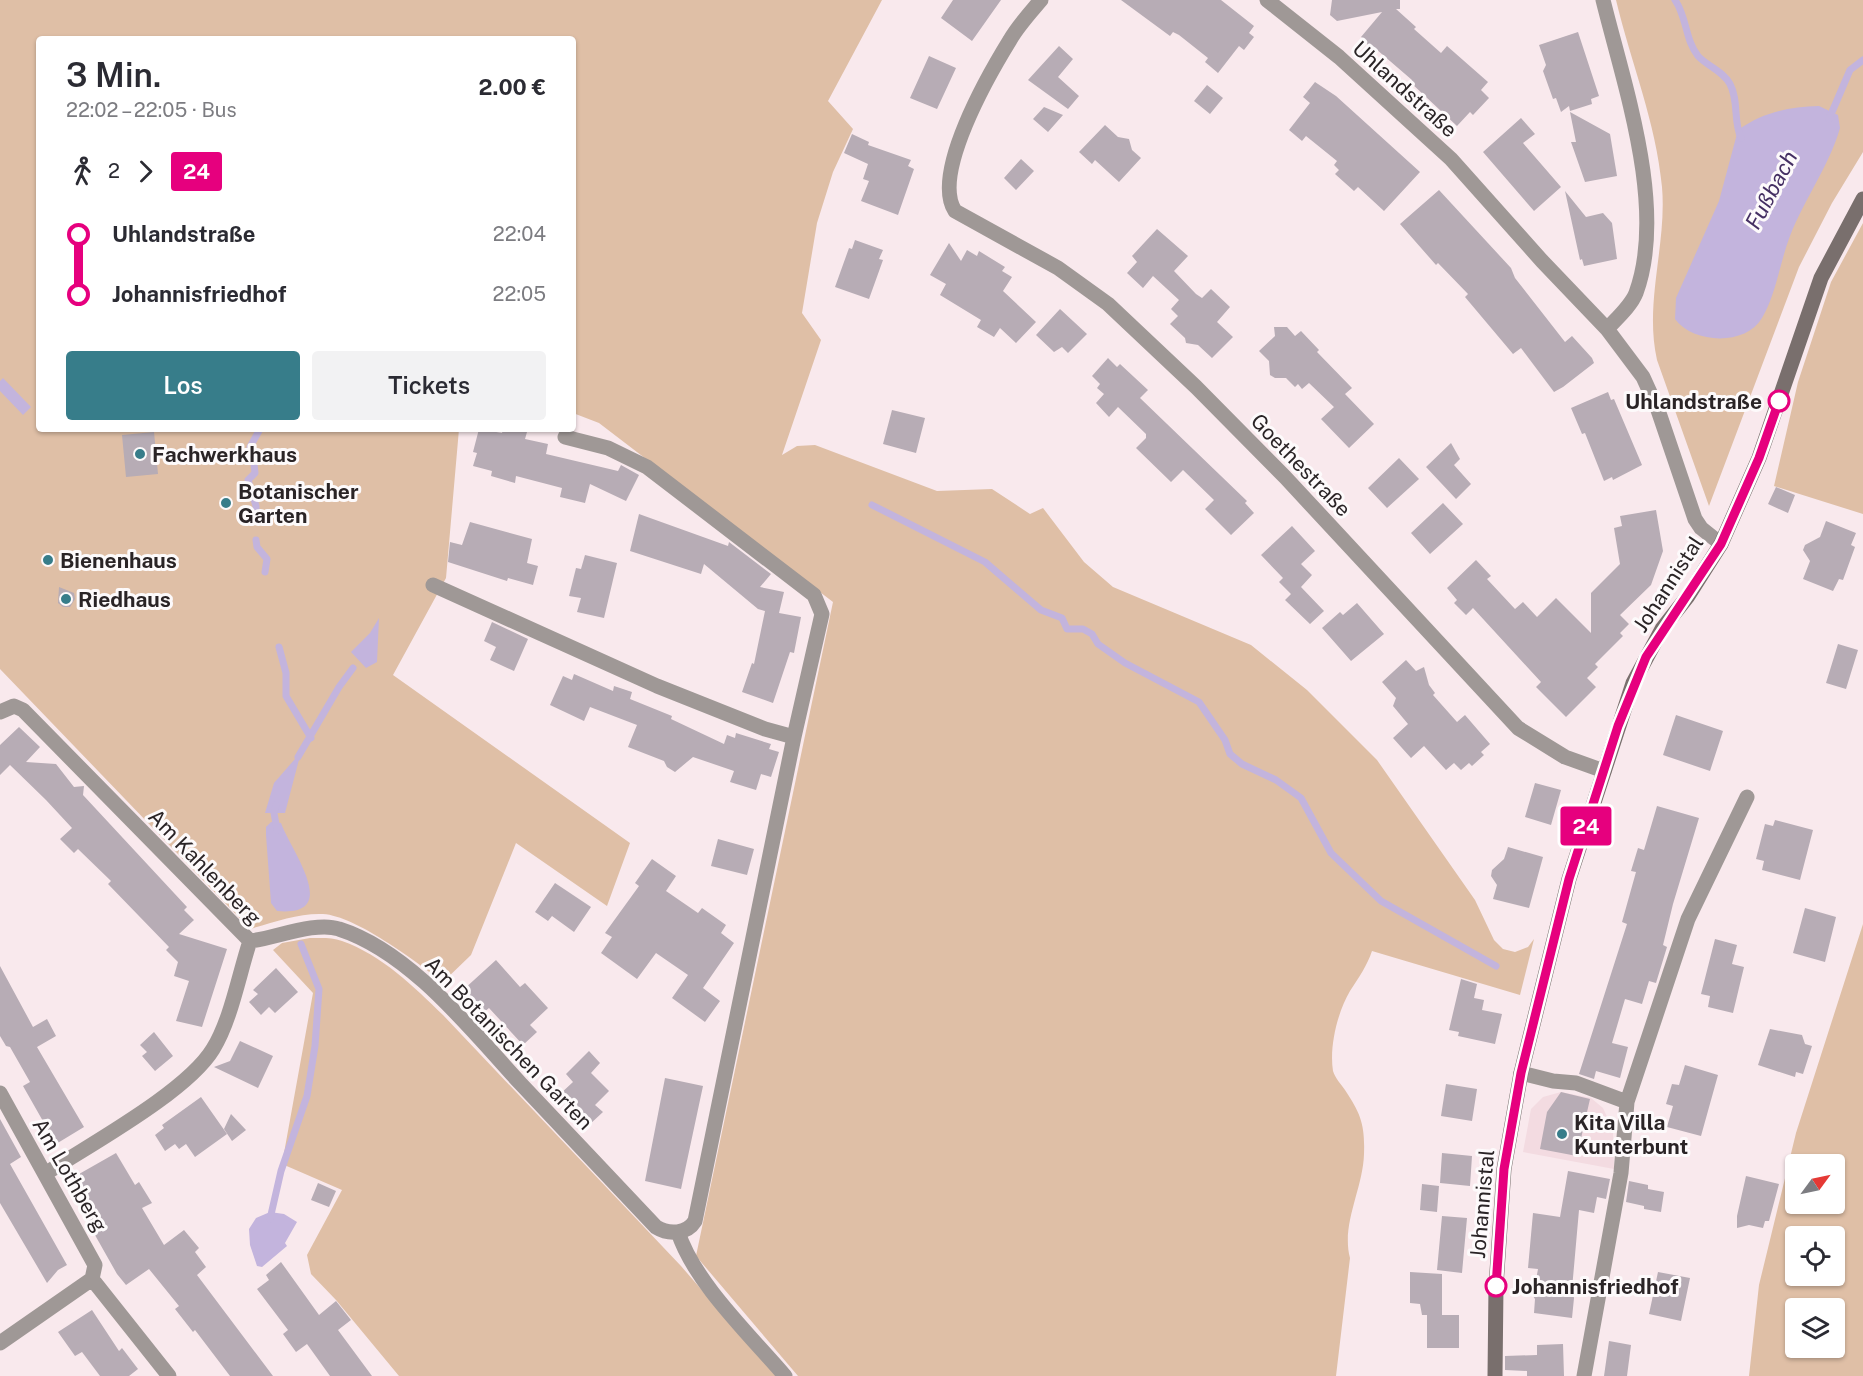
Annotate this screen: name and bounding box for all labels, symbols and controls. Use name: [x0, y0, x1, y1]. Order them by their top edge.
street label: Uhlandstraße: [1348, 36, 1462, 142]
text: 3 Min.: [66, 56, 161, 94]
text: 2.00 €: [479, 74, 546, 100]
text: 22:02 – 22:05 · Bus: [66, 98, 237, 122]
water label: Fußbach: [1740, 146, 1802, 234]
icon: walk: [66, 155, 99, 188]
icon: forward: [129, 155, 162, 188]
text: 2: [108, 159, 120, 183]
text: 24: [183, 159, 210, 184]
text: Uhlandstraße: [112, 221, 255, 247]
text: 22:04: [493, 222, 546, 246]
text: Johannisfriedhof: [112, 281, 286, 307]
text: 22:05: [493, 282, 546, 306]
button: Los: [66, 351, 300, 420]
button: Tickets: [312, 351, 546, 420]
place label: Uhlandstraße: [1625, 389, 1762, 414]
marker: Uhlandstraße: [1768, 390, 1790, 412]
street label: Goethestraße: [1246, 408, 1356, 522]
place label: Fachwerkhaus: [152, 442, 297, 467]
marker: Fachwerkhaus: [133, 447, 147, 461]
place label: Botanischer Garten: [238, 479, 359, 528]
marker: Botanischer Garten: [219, 496, 233, 510]
street label: Johannistal: [1628, 531, 1708, 637]
place label: Bienenhaus: [60, 548, 177, 573]
marker: Bienenhaus: [41, 553, 55, 567]
place label: Riedhaus: [78, 587, 171, 612]
marker: Riedhaus: [59, 592, 73, 606]
street label: Am Kahlenberg: [143, 804, 267, 930]
line badge: 24: [1559, 806, 1613, 846]
text: 24: [1572, 814, 1600, 839]
street label: Am Botanischen Garten: [420, 951, 598, 1135]
place label: Kita Villa Kunterbunt: [1574, 1110, 1688, 1159]
street label: Am Lothberg: [27, 1114, 113, 1236]
marker: Kita Villa Kunterbunt: [1555, 1127, 1569, 1141]
street label: Johannistal: [1465, 1148, 1499, 1260]
north arrow: [1785, 1154, 1845, 1214]
map controls: [1785, 1154, 1845, 1358]
button: locate: [1785, 1226, 1845, 1286]
place label: Johannisfriedhof: [1512, 1274, 1678, 1299]
marker: Johannisfriedhof: [1485, 1275, 1507, 1297]
button: layers: [1785, 1298, 1845, 1358]

